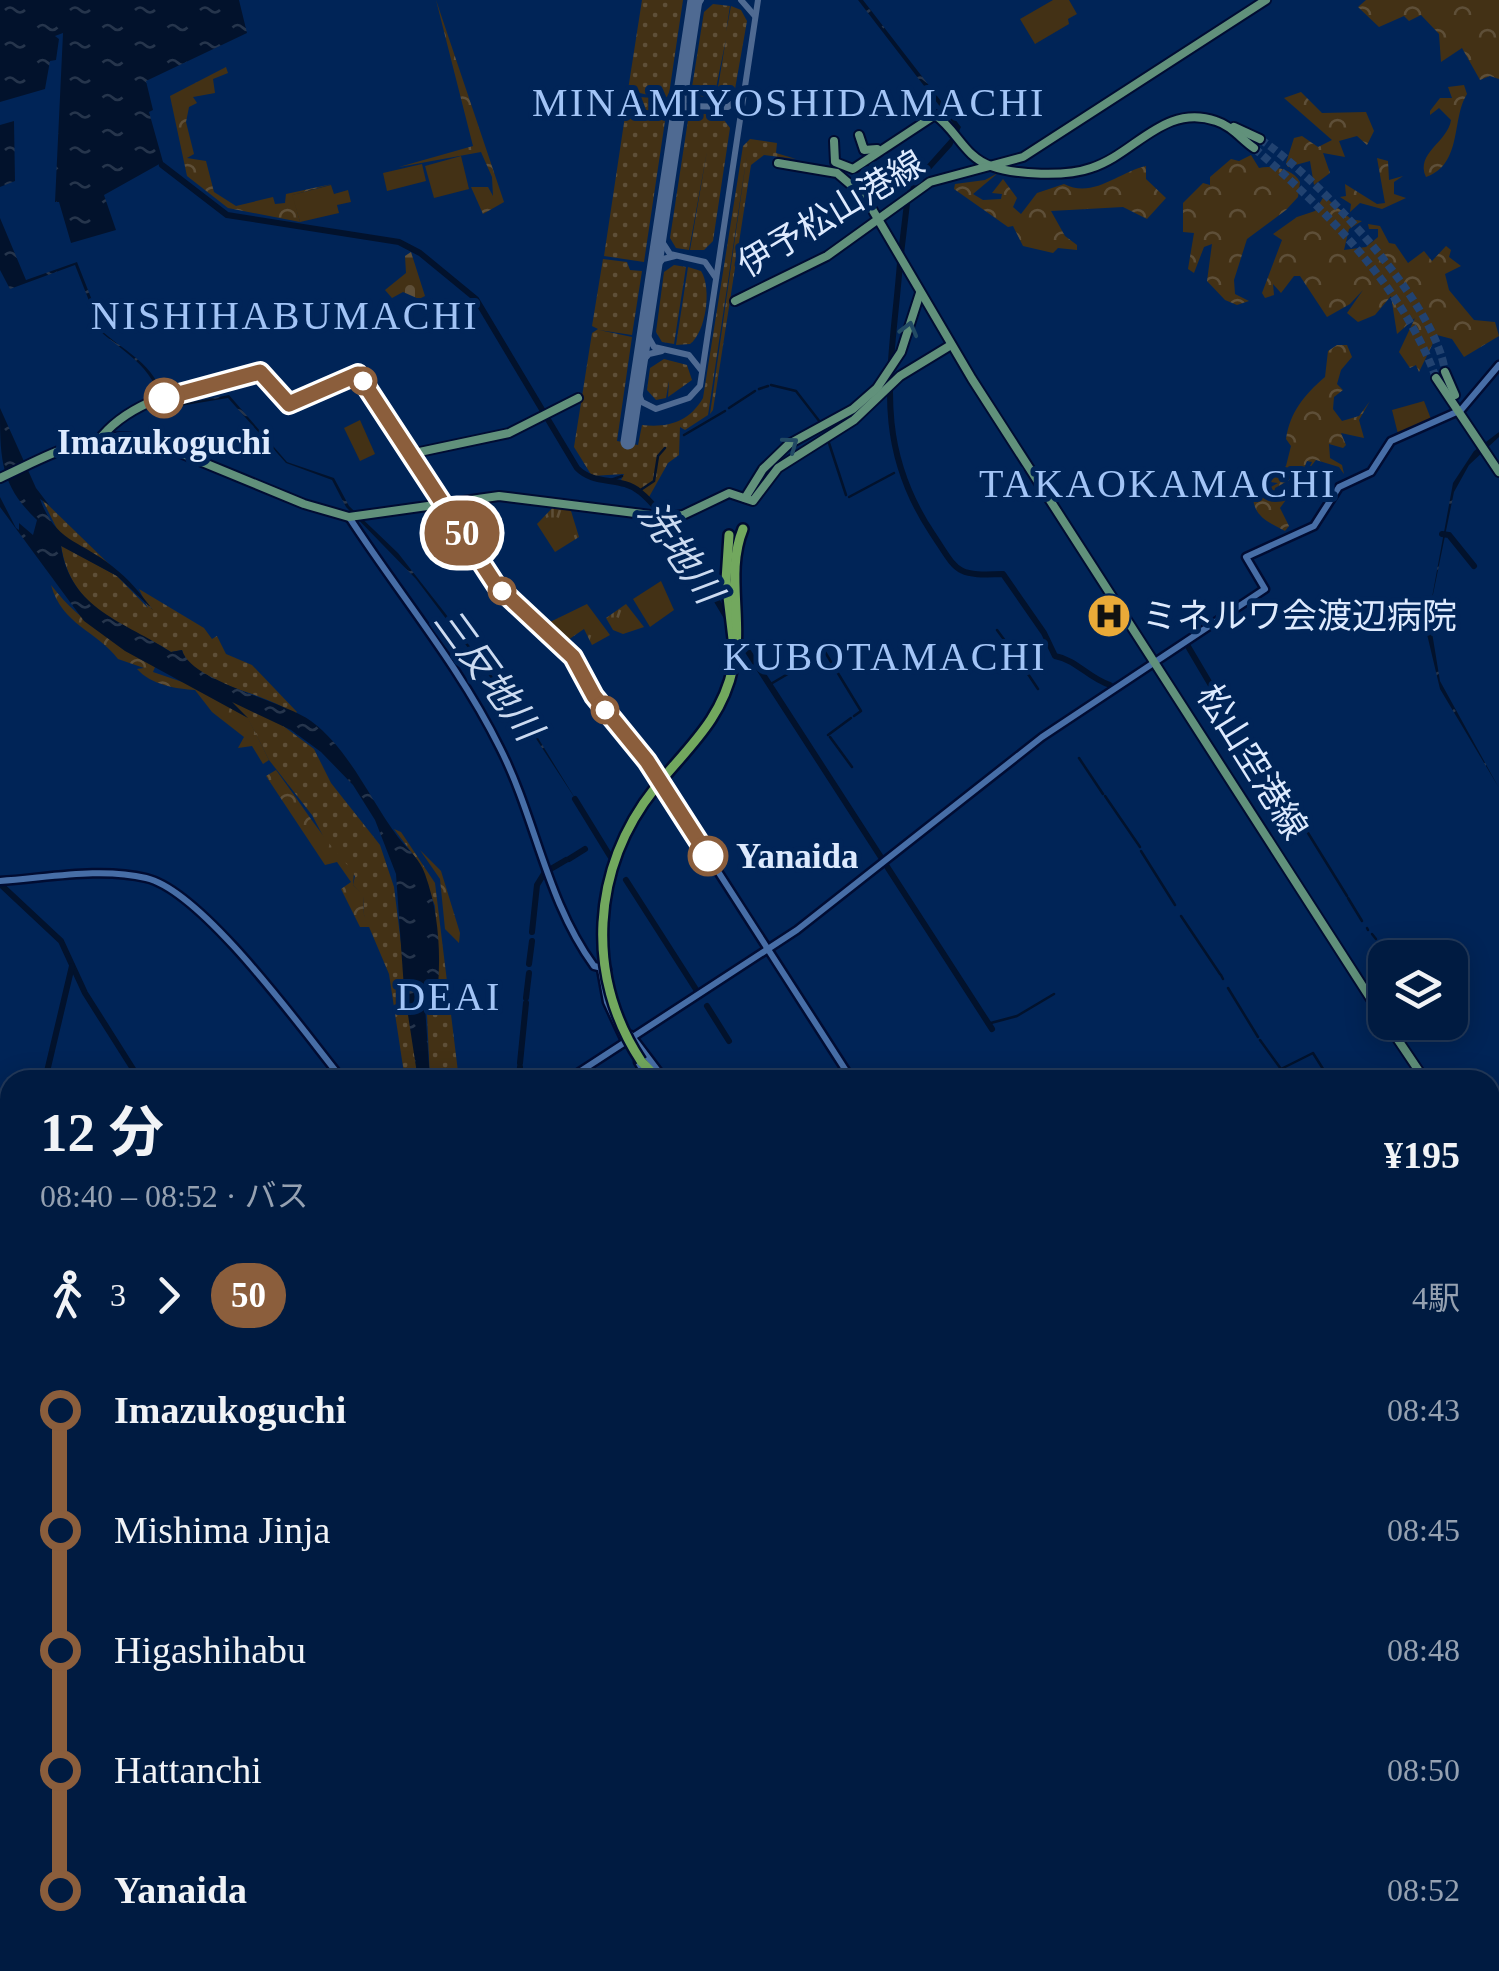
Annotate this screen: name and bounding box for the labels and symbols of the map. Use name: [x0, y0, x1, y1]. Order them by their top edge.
district label: MINAMIYOSHIDAMACHI: [532, 80, 1046, 125]
street label: 伊予松山港線: [731, 143, 931, 285]
district label: NISHIHABUMACHI: [91, 293, 479, 338]
one-way arrow: [897, 321, 918, 339]
unlabelled marker: [350, 368, 376, 394]
marker: Imazukoguchi: [145, 379, 183, 417]
place label: Imazukoguchi: [57, 423, 271, 462]
one-way arrow: [780, 438, 798, 456]
district label: TAKAOKAMACHI: [979, 461, 1337, 506]
water label: 洗地川: [630, 493, 732, 614]
line badge: 50: [417, 500, 507, 566]
unlabelled marker: [489, 578, 515, 604]
hospital icon: ミネルワ会渡辺病院: [1086, 593, 1132, 639]
place label: ミネルワ会渡辺病院: [1142, 597, 1457, 636]
water label: 三反地川: [426, 600, 552, 751]
district label: KUBOTAMACHI: [723, 634, 1047, 679]
street label: 松山空港線: [1189, 677, 1315, 847]
unlabelled marker: [592, 697, 618, 723]
marker: Yanaida: [689, 837, 727, 875]
place label: Yanaida: [736, 837, 859, 876]
district label: DEAI: [396, 974, 502, 1019]

